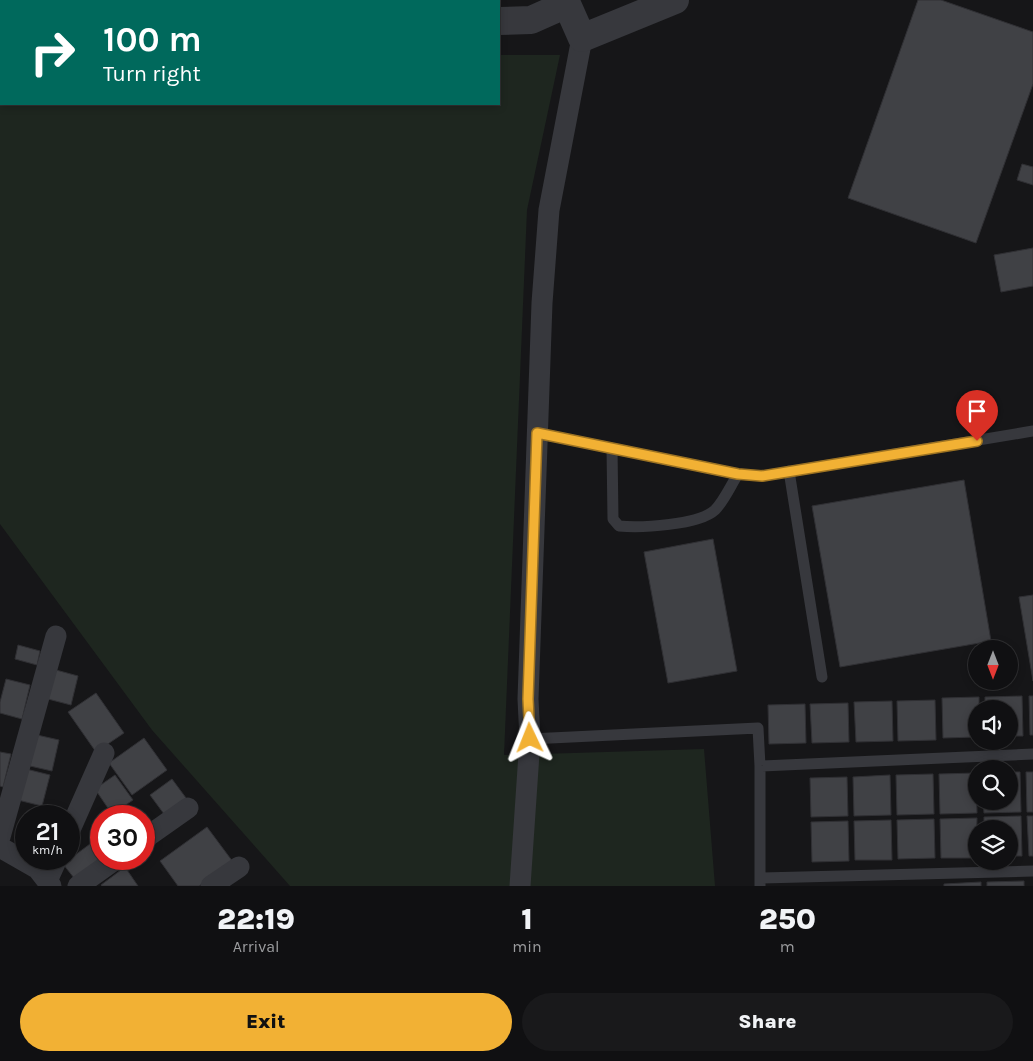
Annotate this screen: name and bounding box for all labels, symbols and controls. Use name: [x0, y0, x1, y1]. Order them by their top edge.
text: 100 m: [103, 19, 202, 60]
icon: right: [20, 20, 85, 85]
text: Turn right: [103, 61, 201, 87]
pin: [956, 390, 998, 441]
icon: arrive: [963, 397, 991, 425]
north arrow: [968, 640, 1018, 690]
map controls: [968, 640, 1018, 870]
button: sound: [968, 700, 1018, 750]
position arrow: [503, 711, 555, 763]
button: search: [968, 760, 1018, 810]
speed limit sign: 30: [90, 805, 155, 870]
text: 21: [35, 817, 60, 846]
button: layers: [968, 820, 1018, 870]
text: km/h: [32, 843, 63, 857]
text: 22:19: [217, 901, 295, 937]
text: 1: [521, 901, 533, 937]
text: 250: [759, 901, 816, 937]
text: Arrival: [233, 937, 280, 956]
text: min: [512, 937, 542, 956]
text: m: [780, 937, 795, 956]
button: Exit: [20, 993, 512, 1051]
button: Share: [522, 993, 1013, 1051]

